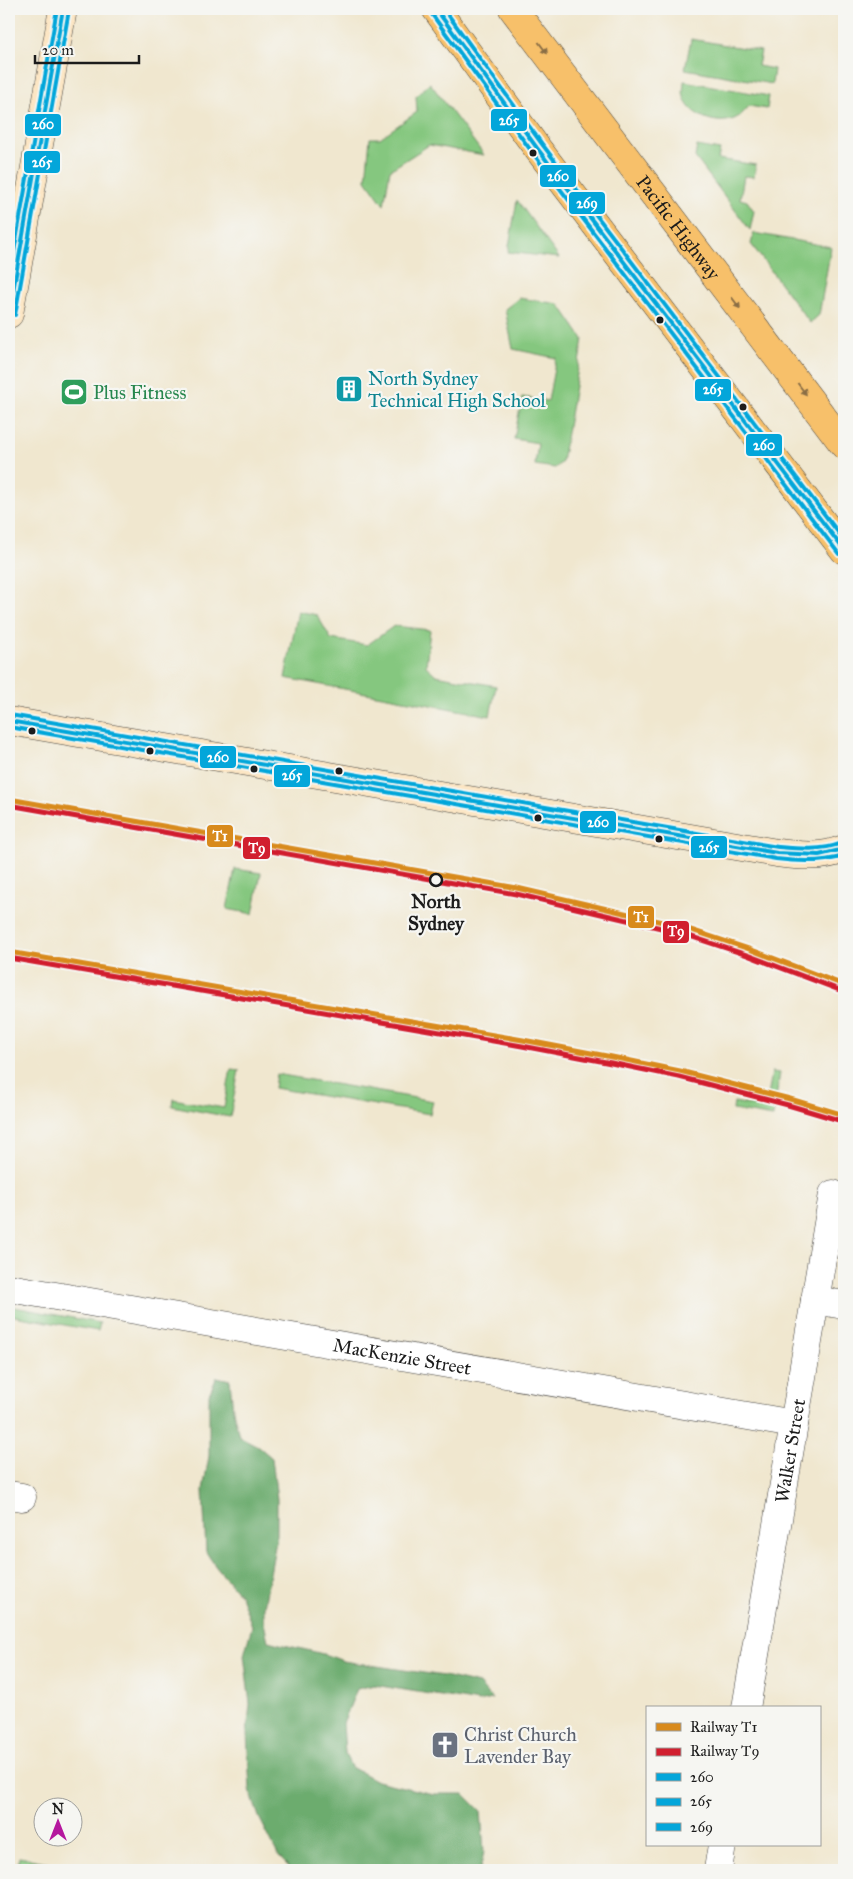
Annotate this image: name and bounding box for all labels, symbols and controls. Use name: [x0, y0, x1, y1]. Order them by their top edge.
scale bar: [35, 32, 139, 64]
text: 20 m: [42, 41, 74, 59]
one-way arrow: [537, 41, 548, 54]
line badge: 265: [490, 108, 528, 132]
text: 265: [499, 112, 520, 129]
line badge: 260: [24, 113, 62, 137]
text: 260: [32, 116, 54, 133]
unlabelled marker: [528, 148, 538, 158]
line badge: 265: [23, 150, 61, 174]
text: 265: [32, 154, 53, 171]
line badge: 260: [539, 164, 577, 188]
text: 260: [547, 168, 569, 185]
street label: Pacific Highway: [632, 171, 726, 285]
line badge: 269: [568, 191, 606, 215]
text: 269: [576, 195, 598, 213]
one-way arrow: [730, 296, 741, 309]
unlabelled marker: [655, 315, 665, 325]
place label: North Sydney Technical High School: [368, 367, 547, 413]
building icon: North Sydney Technical High School: [334, 374, 364, 404]
sports icon: Plus Fitness: [59, 377, 89, 407]
line badge: 265: [694, 378, 732, 402]
place label: Plus Fitness: [93, 381, 186, 404]
text: 265: [703, 381, 724, 398]
one-way arrow: [796, 382, 807, 395]
unlabelled marker: [738, 402, 748, 412]
line badge: 260: [745, 433, 783, 457]
text: 260: [753, 437, 775, 454]
unlabelled marker: [27, 726, 37, 736]
line badge: 260: [199, 745, 237, 769]
unlabelled marker: [145, 746, 155, 756]
text: 260: [207, 749, 229, 766]
unlabelled marker: [249, 764, 259, 774]
line badge: 265: [273, 764, 311, 788]
unlabelled marker: [334, 766, 344, 776]
text: 265: [282, 767, 303, 784]
line badge: 260: [579, 810, 617, 834]
unlabelled marker: [533, 813, 543, 823]
text: 260: [587, 814, 609, 831]
line badge: T1: [206, 824, 234, 848]
text: T1: [211, 828, 228, 845]
unlabelled marker: [654, 834, 664, 844]
line badge: 265: [690, 835, 728, 859]
line badge: T9: [242, 836, 271, 860]
text: 265: [699, 839, 720, 856]
text: T9: [247, 840, 266, 858]
marker: North Sydney: [429, 873, 443, 887]
place label: North Sydney: [408, 890, 465, 936]
line badge: T1: [627, 905, 655, 929]
text: T1: [632, 909, 649, 926]
line badge: T9: [662, 920, 690, 944]
text: T9: [666, 923, 685, 941]
street label: MacKenzie Street: [331, 1333, 473, 1379]
street label: Walker Street: [769, 1397, 810, 1505]
legend: [646, 1706, 820, 1846]
text: Railway T1: [690, 1718, 757, 1736]
place label: Christ Church Lavender Bay: [464, 1723, 577, 1768]
church icon: Christ Church Lavender Bay: [430, 1730, 460, 1760]
text: Railway T9: [690, 1742, 759, 1760]
text: 260: [690, 1768, 714, 1786]
text: 265: [690, 1792, 712, 1810]
north arrow: [32, 1796, 82, 1846]
text: N: [52, 1801, 64, 1818]
text: 269: [690, 1818, 713, 1836]

